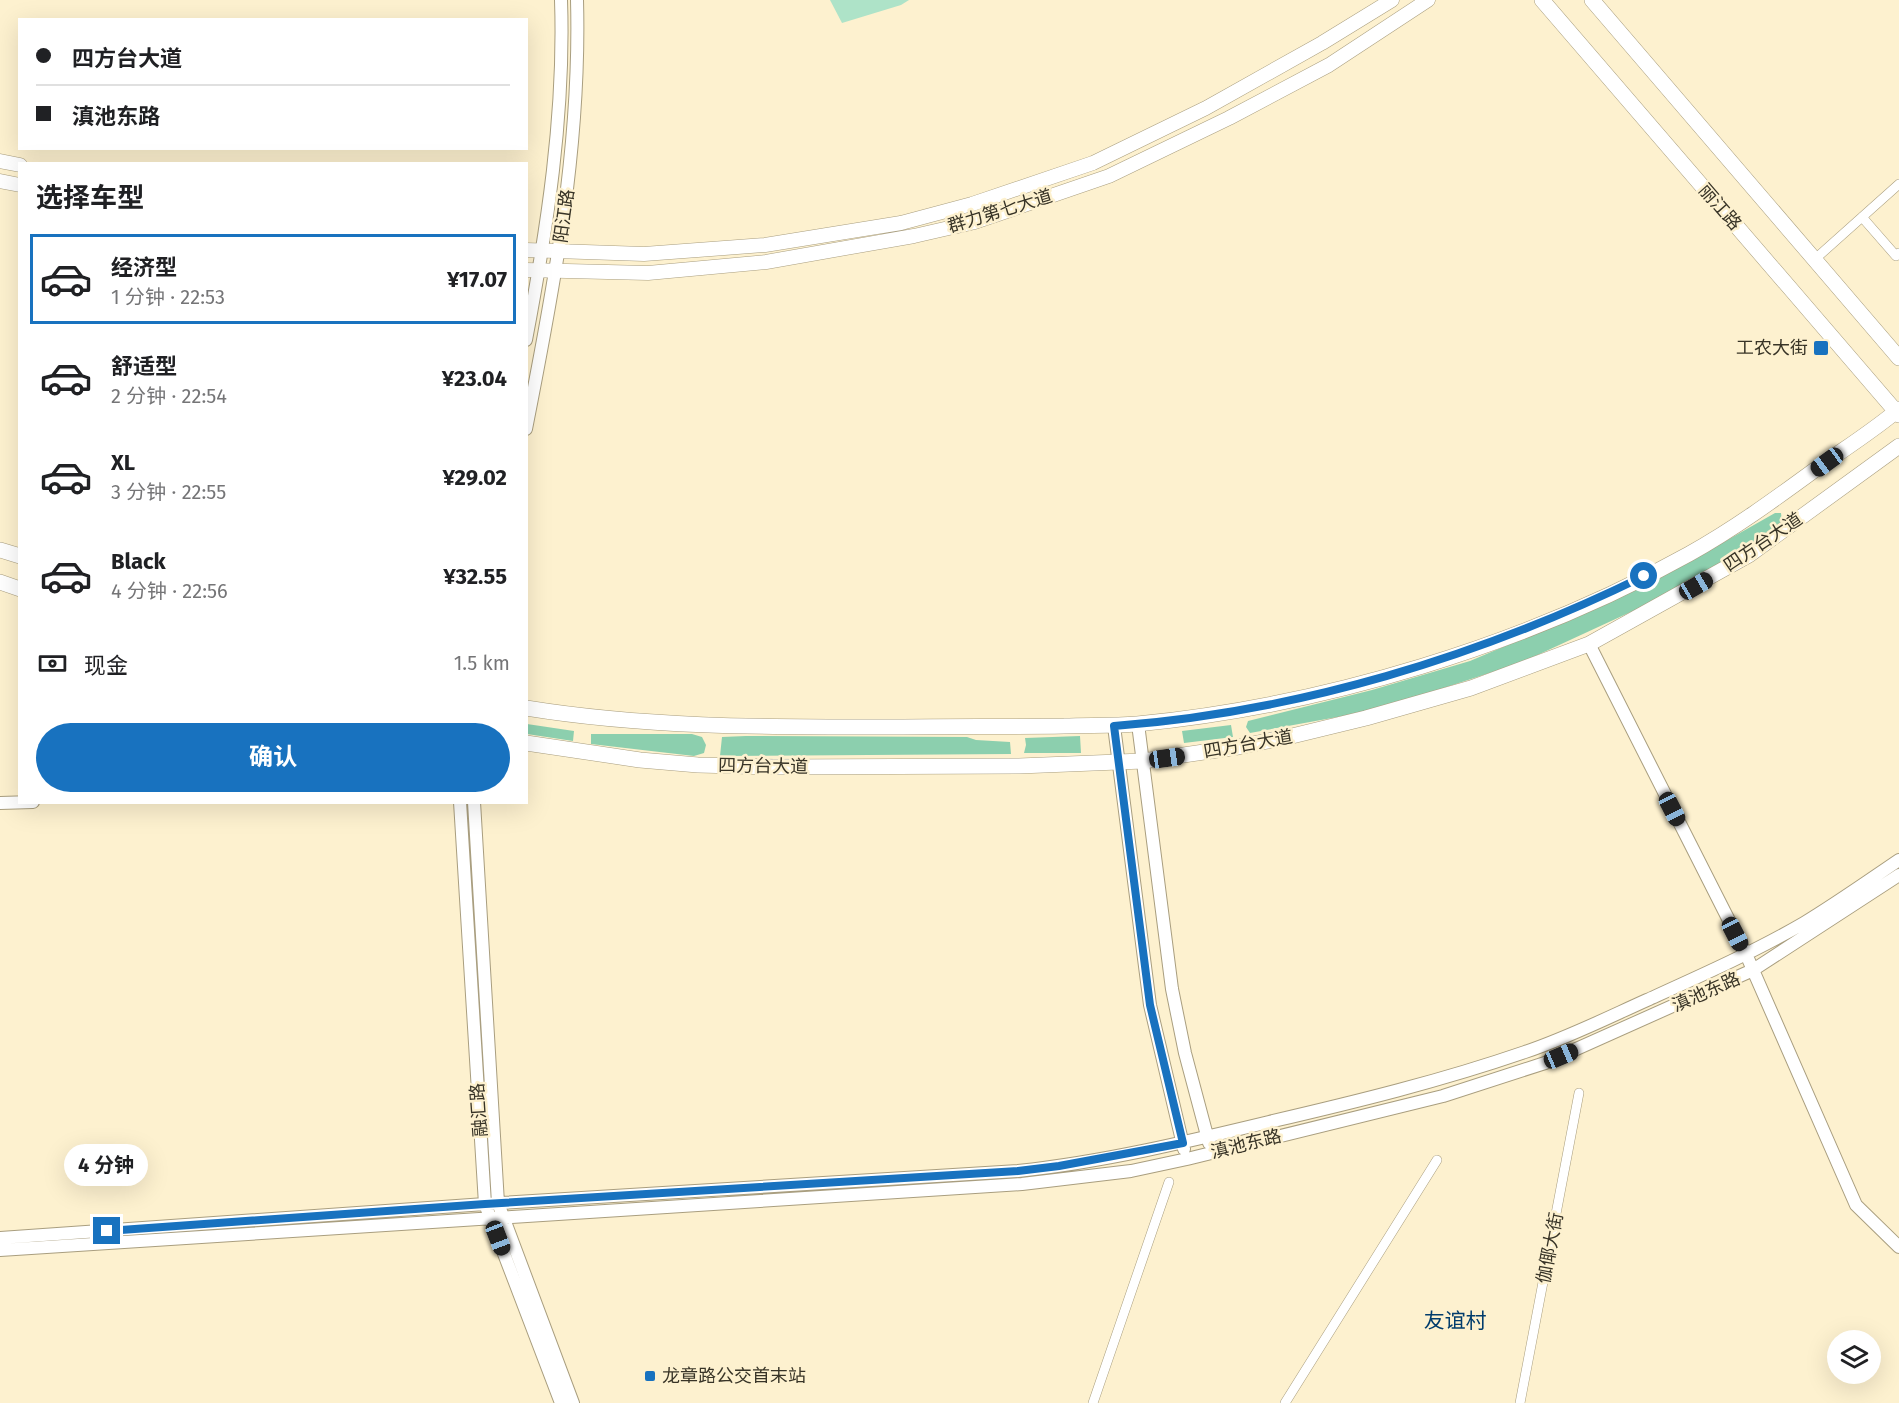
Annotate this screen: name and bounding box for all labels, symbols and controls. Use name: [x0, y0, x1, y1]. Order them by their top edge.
text: 四方台大道: [72, 45, 182, 72]
text: 滇池东路: [72, 103, 160, 130]
street label: 丽江路: [1694, 179, 1746, 235]
text: 选择车型: [36, 182, 144, 214]
street label: 群力第七大道: [945, 185, 1055, 237]
street label: 阳江路: [549, 188, 579, 244]
icon: car: [39, 252, 93, 306]
text: 经济型: [111, 254, 177, 281]
text: ¥17.07: [447, 266, 507, 293]
text: 1 分钟 · 22:53: [111, 285, 225, 309]
place label: 工农大街: [1736, 337, 1808, 359]
marker: 工农大街: [1812, 339, 1830, 357]
icon: car: [39, 351, 93, 405]
text: 舒适型: [111, 353, 177, 380]
text: ¥23.04: [442, 365, 507, 392]
text: 2 分钟 · 22:54: [111, 384, 227, 408]
car: [1807, 444, 1847, 480]
text: XL: [111, 449, 135, 476]
icon: car: [39, 450, 93, 504]
text: ¥29.02: [442, 464, 507, 491]
text: 3 分钟 · 22:55: [111, 480, 226, 504]
street label: 四方台大道: [1720, 508, 1806, 576]
text: Black: [111, 548, 166, 575]
icon: car: [39, 549, 93, 603]
route start: [1630, 562, 1657, 589]
text: ¥32.55: [443, 563, 507, 590]
car: [1676, 569, 1716, 603]
text: 4 分钟 · 22:56: [111, 579, 228, 603]
icon: cash: [36, 647, 69, 680]
text: 1.5 km: [454, 651, 510, 675]
text: 现金: [84, 652, 128, 679]
button: 确认: [36, 723, 510, 792]
street label: 四方台大道: [1202, 725, 1294, 763]
car: [1148, 747, 1186, 769]
street label: 四方台大道: [718, 754, 808, 778]
car: [1656, 789, 1688, 829]
car: [1719, 914, 1751, 954]
street label: 滇池东路: [1669, 967, 1743, 1017]
car: [1541, 1041, 1581, 1071]
street label: 融汇路: [466, 1082, 492, 1138]
street label: 滇池东路: [1208, 1125, 1284, 1163]
callout: 4 分钟: [65, 1144, 149, 1186]
text: 4 分钟: [78, 1153, 134, 1177]
street label: 伽倻大街: [1532, 1211, 1568, 1285]
route end: [93, 1217, 120, 1244]
car: [483, 1218, 513, 1258]
district label: 友谊村: [1424, 1308, 1487, 1334]
map controls: [1827, 1330, 1881, 1384]
button: layers: [1827, 1330, 1881, 1384]
place label: 龙章路公交首末站: [662, 1365, 806, 1387]
marker: 龙章路公交首末站: [643, 1369, 657, 1383]

